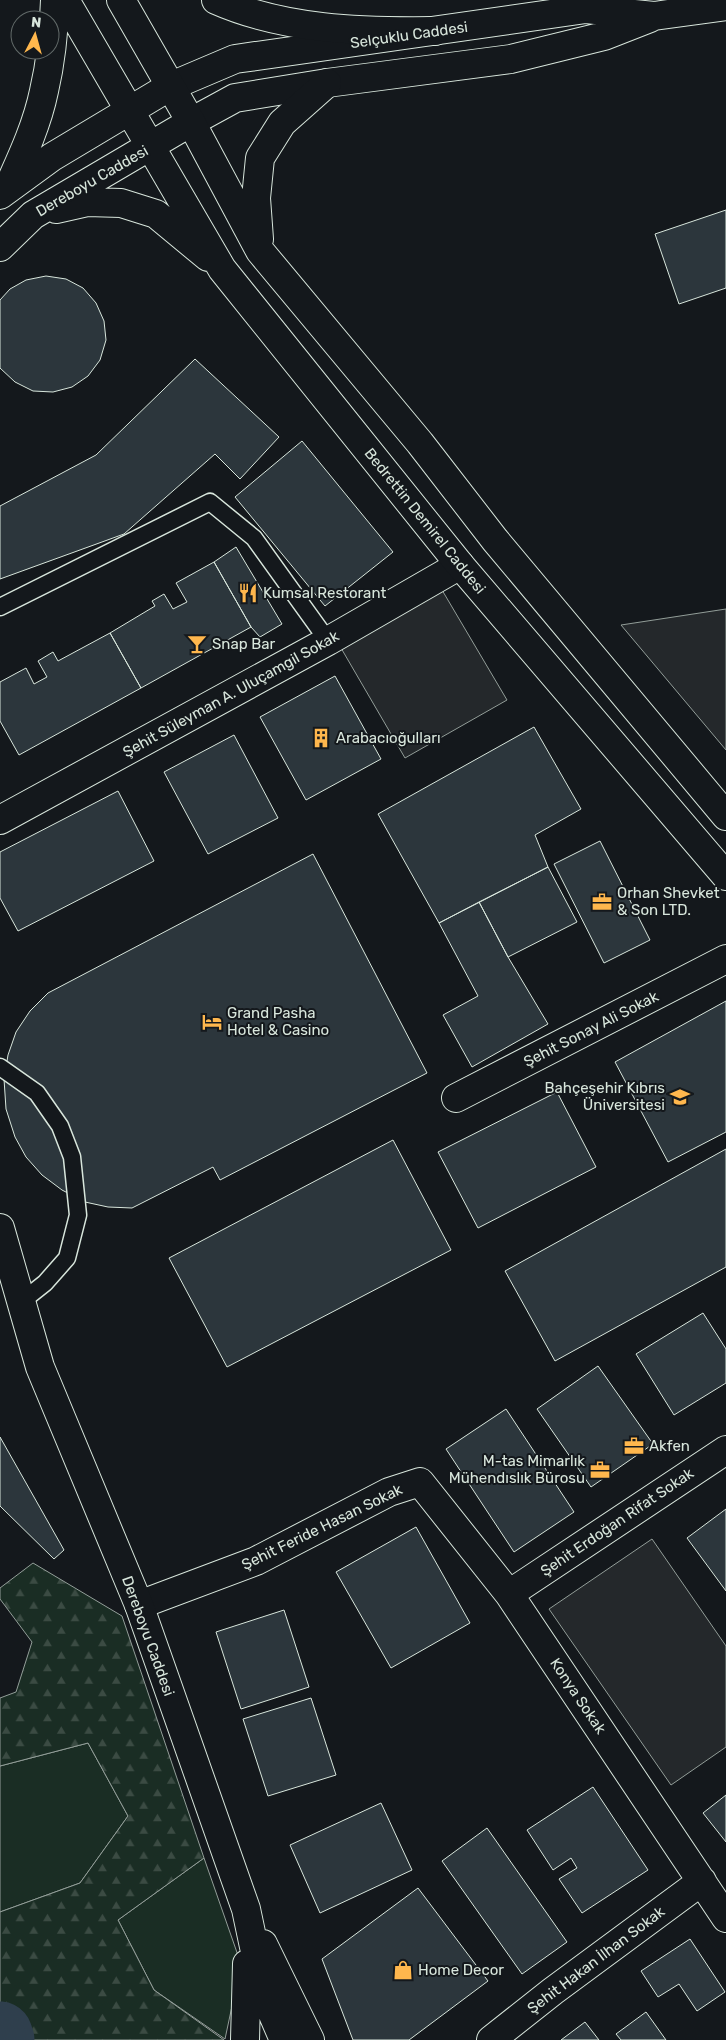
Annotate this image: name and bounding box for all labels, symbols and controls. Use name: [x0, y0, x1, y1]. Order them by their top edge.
north arrow: [10, 10, 60, 60]
text: N: [30, 14, 42, 32]
street label: Selçuklu Caddesi: [349, 18, 469, 52]
street label: Dereboyu Caddesi: [33, 142, 151, 220]
street label: Bedrettin Demirel Caddesi: [361, 445, 489, 597]
restaurant icon: Kumsal Restorant: [237, 582, 259, 604]
place label: Kumsal Restorant: [263, 584, 386, 602]
street label: Şehit Süleyman A. Uluçamgil Sokak: [120, 627, 342, 761]
bar icon: Snap Bar: [186, 633, 208, 655]
place label: Snap Bar: [212, 635, 276, 653]
building icon: Arabacıoğulları: [310, 727, 332, 749]
place label: Arabacıoğulları: [336, 729, 441, 747]
place label: Orhan Shevket & Son LTD.: [617, 884, 720, 919]
office icon: Orhan Shevket & Son LTD.: [591, 891, 613, 913]
street label: Şehit Sonay Ali Sokak: [521, 987, 662, 1071]
place label: Grand Pasha Hotel & Casino: [227, 1004, 329, 1039]
hotel icon: Grand Pasha Hotel & Casino: [201, 1011, 223, 1033]
place label: Bahçeşehir Kıbrıs Üniversitesi: [544, 1079, 665, 1114]
school or university icon: Bahçeşehir Kıbrıs Üniversitesi: [669, 1086, 691, 1108]
office icon: Akfen: [623, 1435, 645, 1457]
place label: Akfen: [649, 1437, 690, 1455]
place label: M-tas Mimarlık Mühendıslık Bürosu: [449, 1452, 585, 1487]
office icon: M-tas Mimarlık Mühendıslık Bürosu: [589, 1459, 611, 1481]
street label: Şehit Erdoğan Rifat Sokak: [537, 1464, 697, 1580]
street label: Şehit Feride Hasan Sokak: [239, 1480, 406, 1574]
street label: Dereboyu Caddesi: [118, 1573, 178, 1699]
street label: Konya Sokak: [546, 1655, 610, 1738]
street label: Şehit Hakan İlhan Sokak: [524, 1902, 668, 2017]
shop icon: Home Decor: [392, 1959, 414, 1981]
place label: Home Decor: [418, 1961, 504, 1979]

